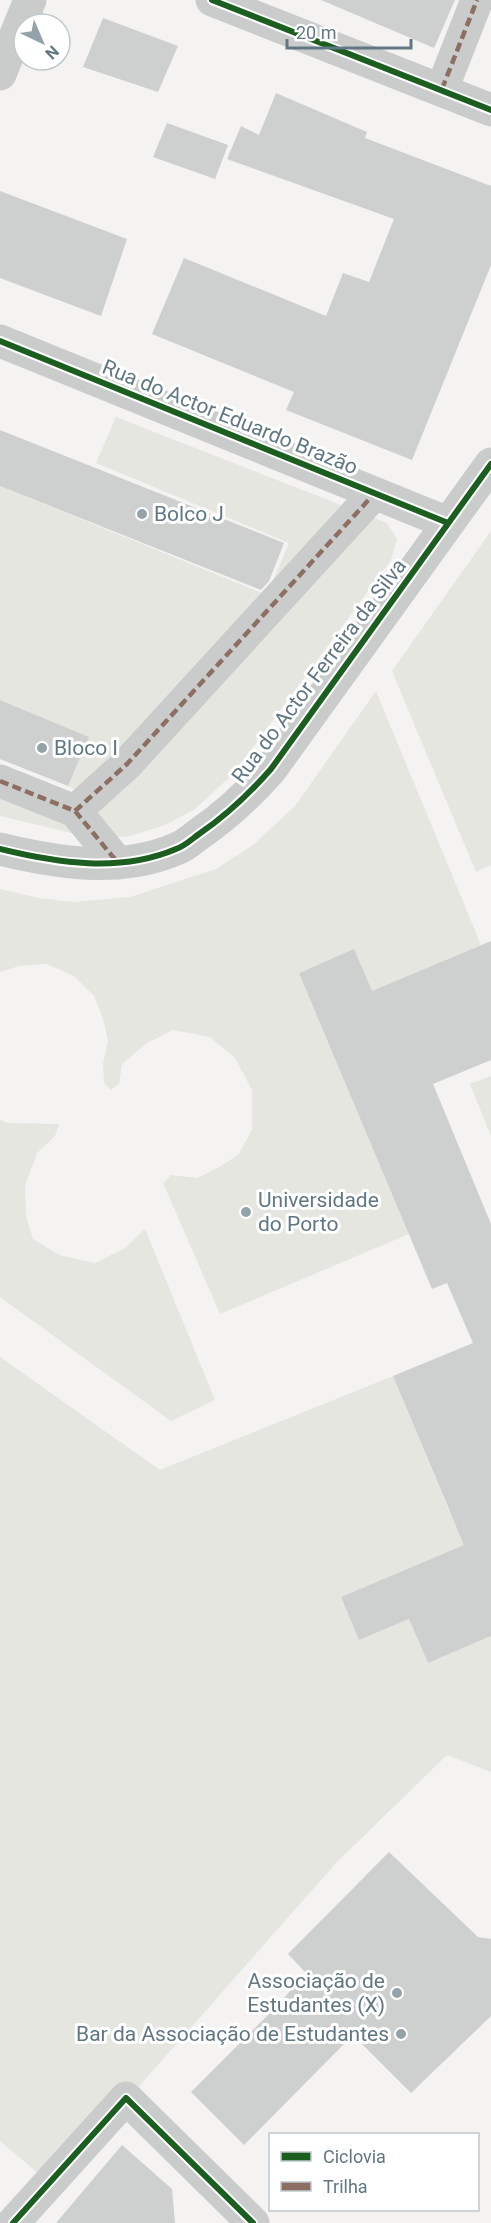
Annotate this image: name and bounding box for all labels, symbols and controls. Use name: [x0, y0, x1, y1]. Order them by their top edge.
north arrow: [12, 12, 72, 72]
scale bar: [287, 12, 412, 50]
text: 20 m: [296, 22, 336, 43]
text: N: [41, 42, 63, 63]
street label: Rua do Actor Eduardo Brazão: [99, 355, 361, 479]
place label: Bolco J: [154, 502, 224, 526]
marker: Bolco J: [135, 507, 149, 521]
street label: Rua do Actor Ferreira da Silva: [227, 554, 411, 788]
place label: Bloco I: [54, 736, 118, 760]
marker: Bloco I: [35, 741, 49, 755]
place label: Universidade do Porto: [258, 1188, 379, 1236]
marker: Universidade do Porto: [239, 1205, 253, 1219]
place label: Associação de Estudantes (X): [247, 1969, 385, 2017]
marker: Associação de Estudantes (X): [390, 1986, 404, 2000]
place label: Bar da Associação de Estudantes: [76, 2022, 389, 2046]
marker: Bar da Associação de Estudantes: [394, 2027, 408, 2041]
legend: [269, 2133, 479, 2211]
text: Ciclovia: [323, 2146, 386, 2167]
text: Trilha: [323, 2176, 368, 2197]

